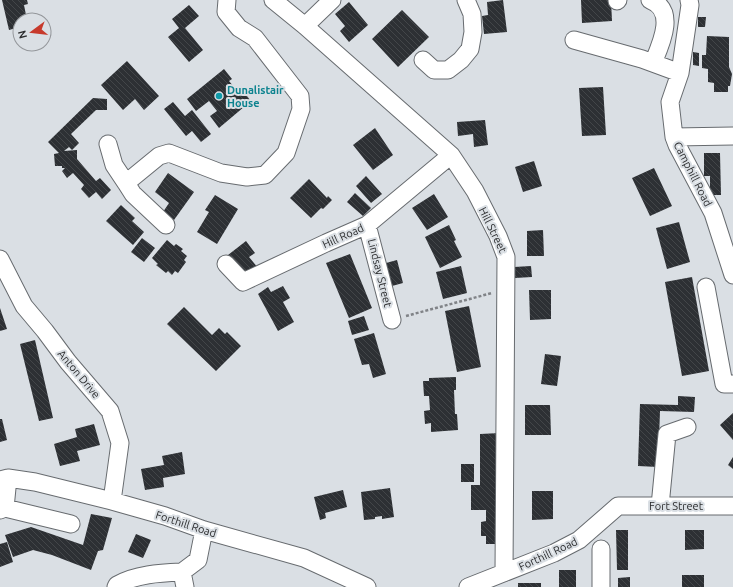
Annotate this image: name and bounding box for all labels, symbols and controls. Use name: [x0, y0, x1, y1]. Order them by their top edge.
north arrow: [12, 12, 52, 52]
text: N: [15, 29, 29, 40]
place label: Dunalistair House: [227, 84, 284, 109]
marker: Dunalistair House: [214, 91, 224, 101]
street label: Camphill Road: [672, 140, 714, 208]
street label: Hill Street: [477, 205, 510, 255]
street label: Hill Road: [320, 222, 366, 250]
street label: Lindsay Street: [366, 238, 394, 309]
street label: Anton Drive: [55, 348, 103, 400]
street label: Fort Street: [649, 500, 704, 512]
street label: Forthill Road: [154, 509, 218, 539]
street label: Forthill Road: [517, 535, 579, 573]

